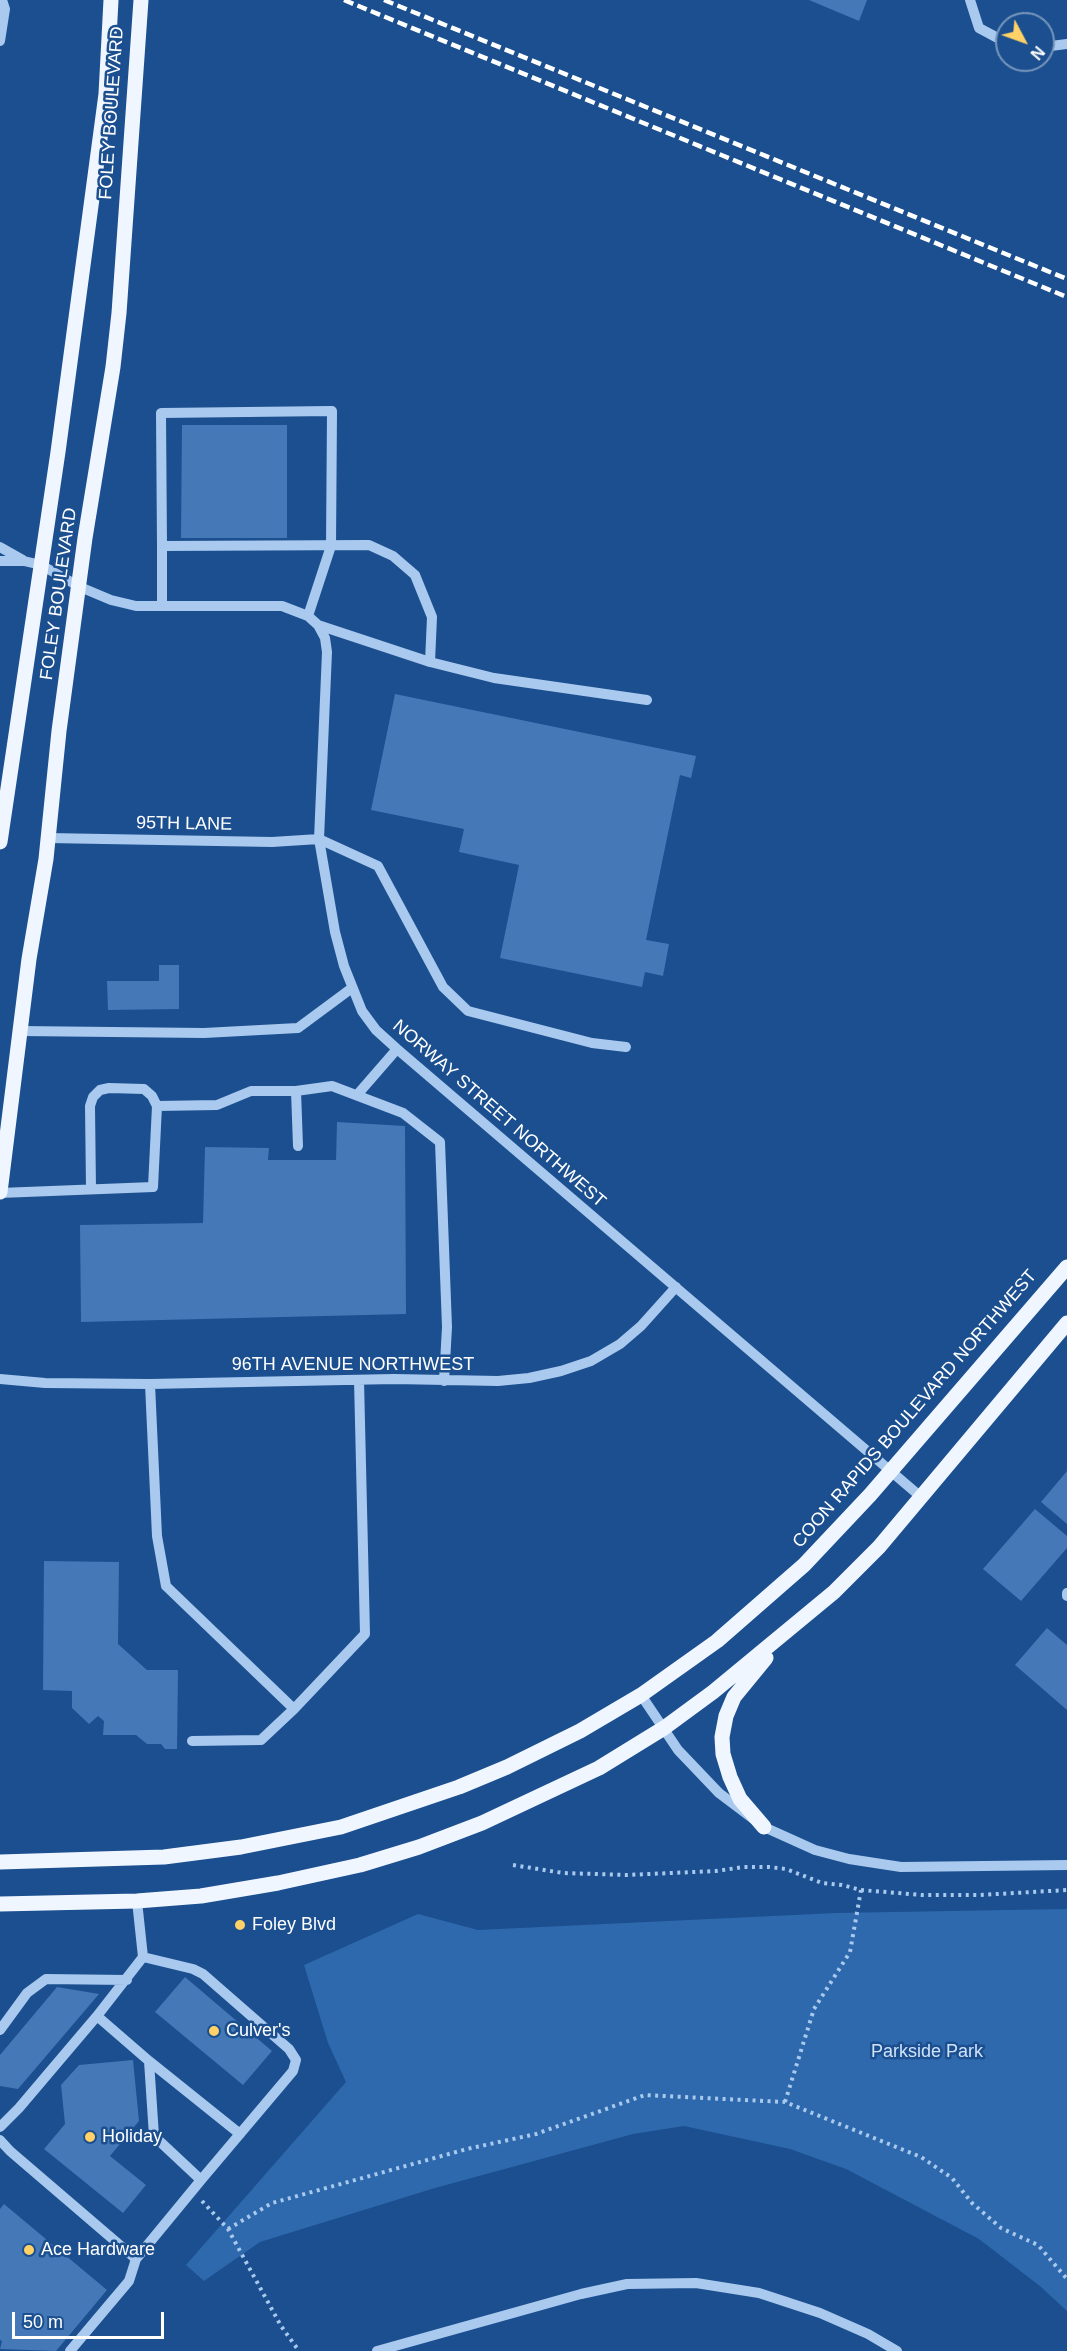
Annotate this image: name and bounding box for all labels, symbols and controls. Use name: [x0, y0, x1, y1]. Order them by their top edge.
north arrow: [995, 12, 1055, 72]
street label: FOLEY BOULEVARD: [95, 26, 129, 200]
text: N: [1027, 43, 1048, 63]
street label: FOLEY BOULEVARD: [36, 506, 82, 682]
street label: 95TH LANE: [136, 812, 232, 836]
street label: NORWAY STREET NORTHWEST: [388, 1016, 610, 1212]
street label: COON RAPIDS BOULEVARD NORTHWEST: [788, 1266, 1042, 1552]
street label: 96TH AVENUE NORTHWEST: [232, 1354, 474, 1376]
place label: Foley Blvd: [252, 1914, 336, 1936]
marker: Foley Blvd: [233, 1918, 247, 1932]
place label: Culver's: [226, 2020, 290, 2042]
marker: Culver's: [207, 2024, 221, 2038]
park label: Parkside Park: [871, 2041, 983, 2063]
place label: Holiday: [102, 2126, 162, 2148]
marker: Holiday: [83, 2130, 97, 2144]
place label: Ace Hardware: [41, 2239, 155, 2261]
marker: Ace Hardware: [22, 2243, 36, 2257]
scale bar: [15, 2300, 166, 2338]
text: 50 m: [23, 2312, 63, 2332]

